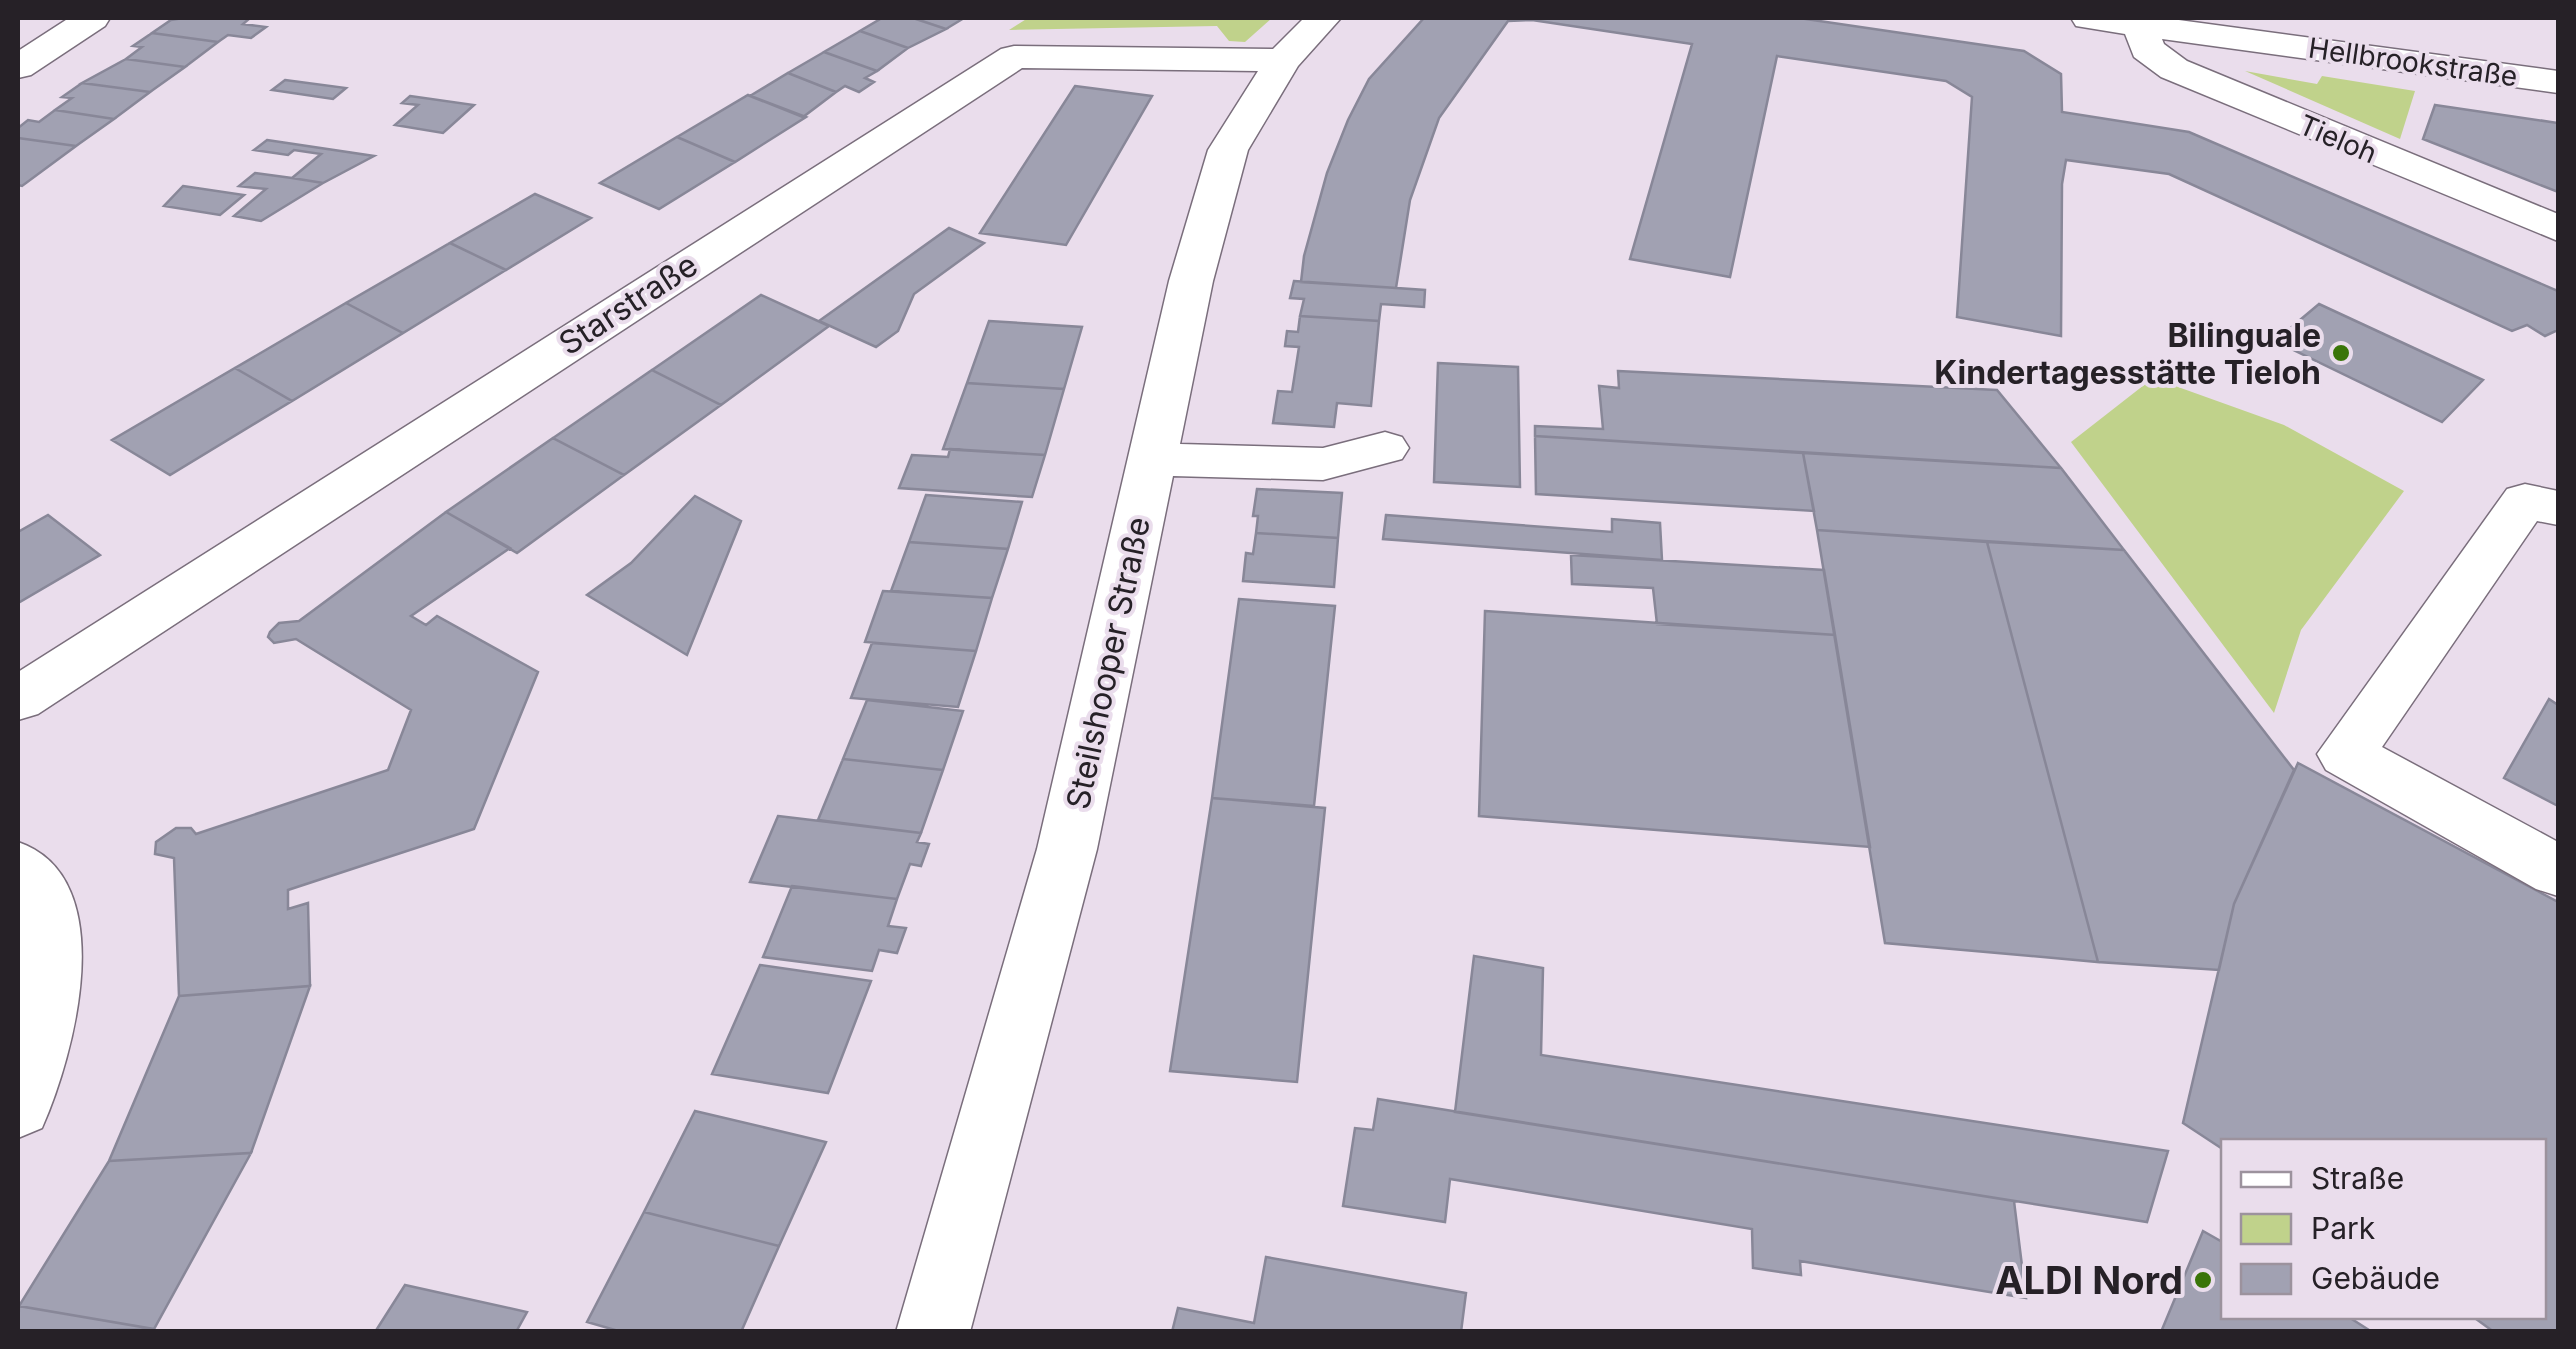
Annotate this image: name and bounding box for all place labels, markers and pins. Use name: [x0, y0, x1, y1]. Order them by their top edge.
place label: Bilinguale Kindertagesstätte Tieloh: [1934, 316, 2321, 392]
marker: Bilinguale Kindertagesstätte Tieloh: [2330, 342, 2352, 364]
place label: ALDI Nord: [1995, 1257, 2183, 1303]
marker: ALDI Nord: [2192, 1269, 2214, 1291]

